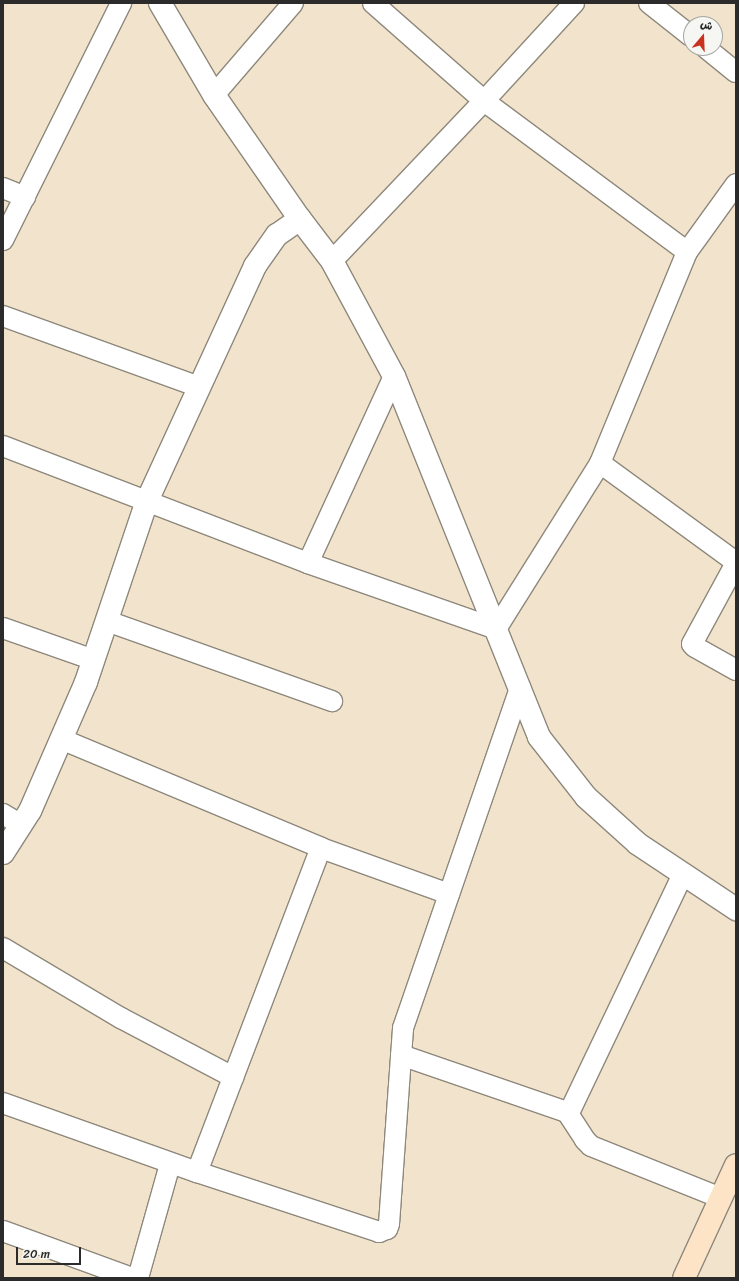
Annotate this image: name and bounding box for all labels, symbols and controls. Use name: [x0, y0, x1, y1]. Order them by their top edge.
text: ش: [698, 14, 716, 36]
north arrow: [683, 16, 723, 56]
scale bar: [18, 1239, 83, 1265]
text: 20 m: [23, 1243, 50, 1265]

